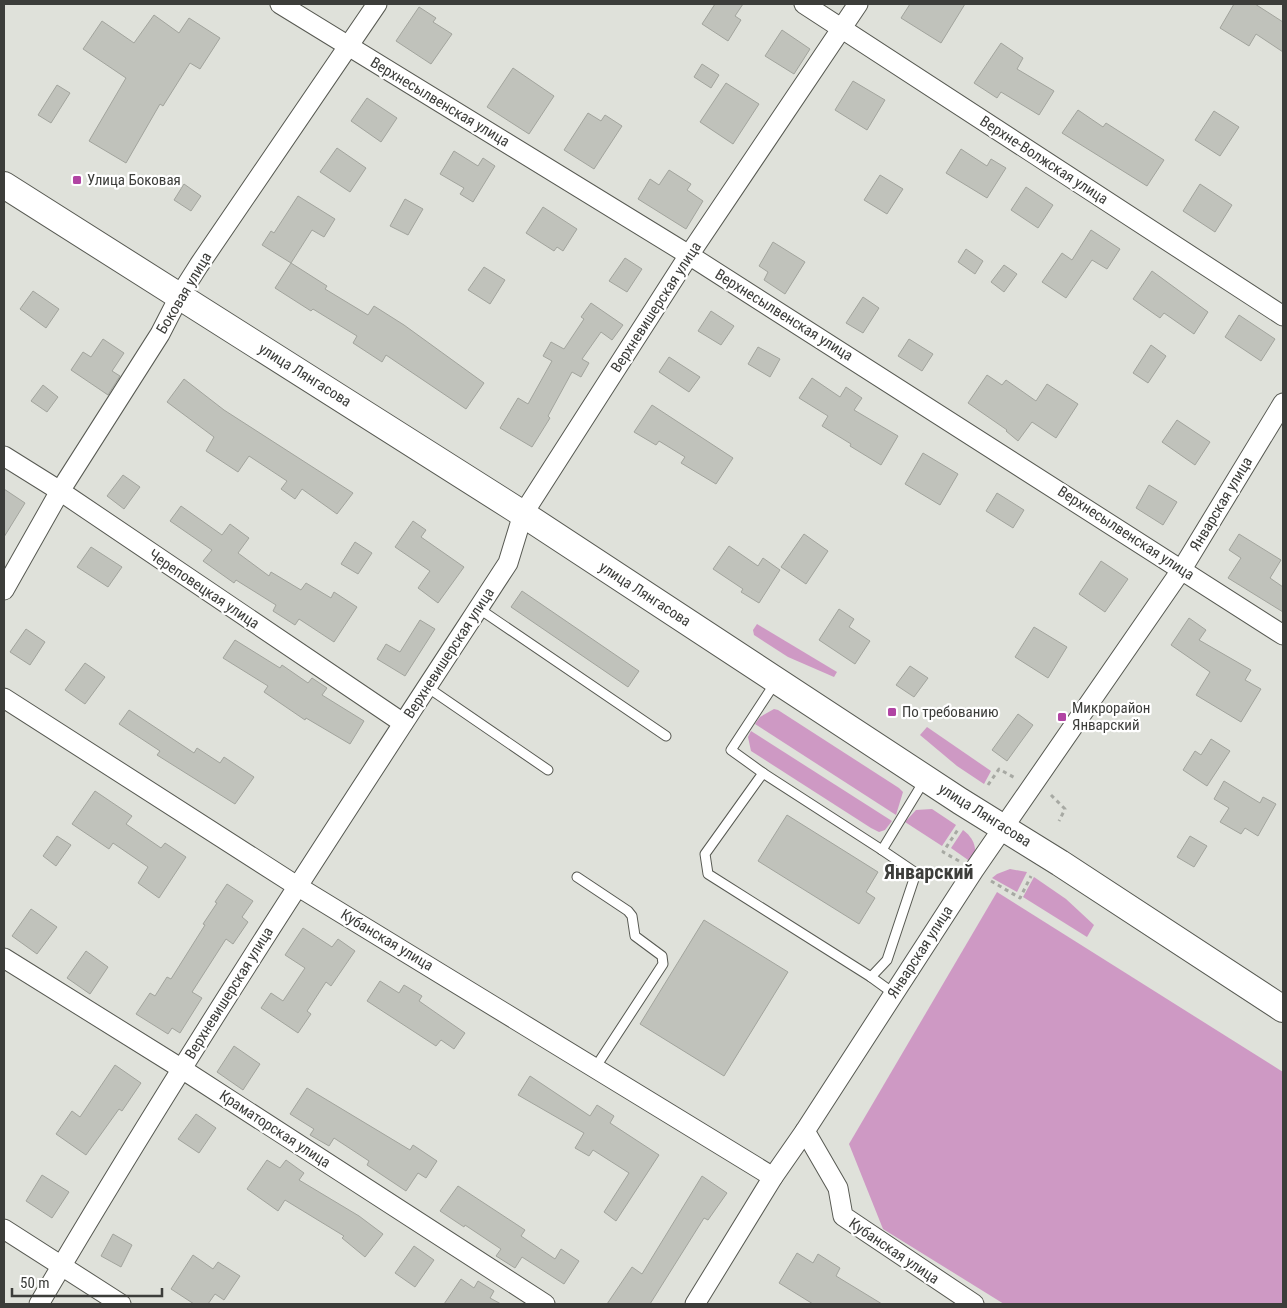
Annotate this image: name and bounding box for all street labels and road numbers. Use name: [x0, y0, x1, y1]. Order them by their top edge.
street label: Верхнесылвенская улица: [367, 53, 513, 151]
street label: Верхне-Волжская улица: [977, 112, 1111, 208]
street label: Верхневишерская улица: [607, 238, 705, 376]
street label: Боковая улица: [153, 249, 215, 337]
street label: Верхнесылвенская улица: [712, 265, 856, 365]
street label: улица Лянгасова: [255, 339, 355, 411]
street label: Январская улица: [1186, 454, 1256, 554]
street label: Верхнесылвенская улица: [1054, 482, 1198, 584]
street label: Череповецкая улица: [145, 545, 263, 633]
street label: улица Лянгасова: [596, 558, 694, 630]
street label: Верхневишерская улица: [400, 584, 498, 722]
street label: улица Лянгасова: [935, 779, 1035, 851]
street label: Январская улица: [883, 902, 957, 1002]
street label: Кубанская улица: [337, 905, 437, 975]
street label: Верхневишерская улица: [181, 924, 277, 1062]
street label: Краматорская улица: [216, 1086, 334, 1172]
street label: Кубанская улица: [846, 1214, 942, 1288]

